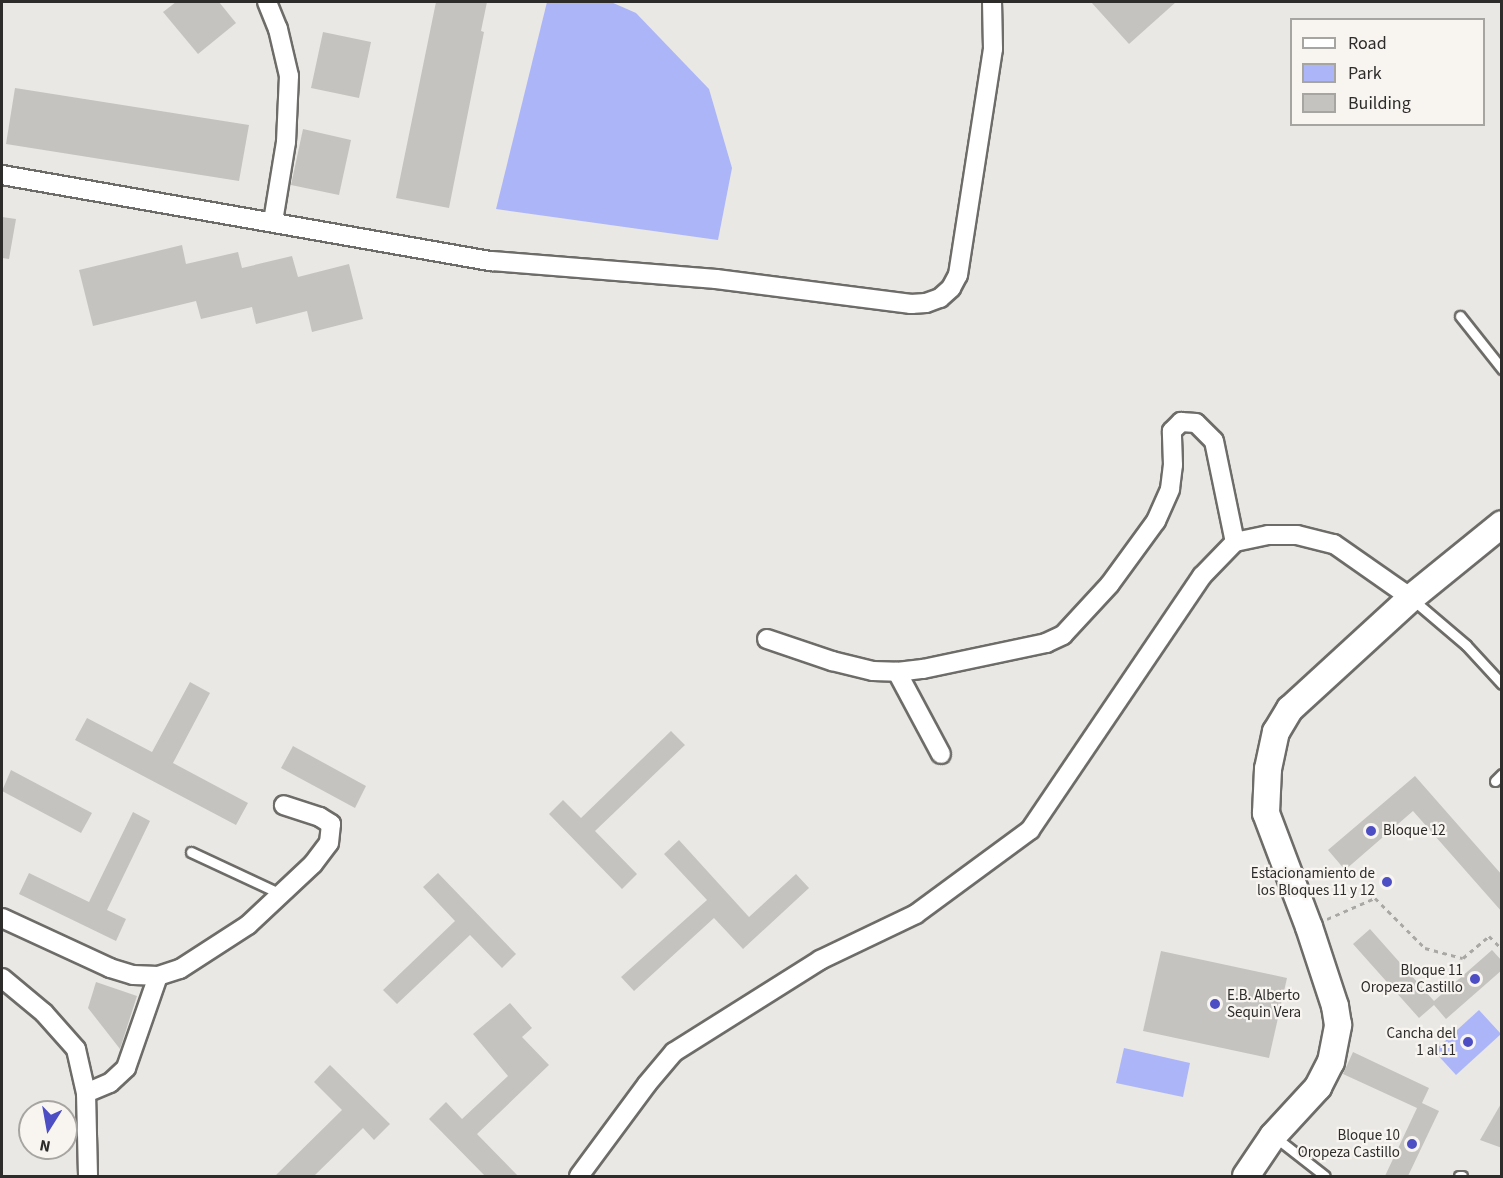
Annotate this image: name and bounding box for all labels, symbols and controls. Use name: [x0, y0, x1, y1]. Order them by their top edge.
legend: [1290, 18, 1485, 126]
text: Road: [1348, 31, 1387, 56]
text: Park: [1348, 61, 1382, 86]
text: Building: [1348, 91, 1411, 116]
place label: Bloque 12: [1383, 822, 1446, 840]
marker: Bloque 12: [1364, 824, 1378, 838]
place label: Estacionamiento de los Bloques 11 y 12: [1251, 864, 1375, 899]
marker: Estacionamiento de los Bloques 11 y 12: [1380, 875, 1394, 889]
place label: Bloque 11 Oropeza Castillo: [1361, 961, 1463, 996]
marker: Bloque 11 Oropeza Castillo: [1468, 972, 1482, 986]
place label: E.B. Alberto Sequin Vera: [1227, 986, 1301, 1021]
marker: E.B. Alberto Sequin Vera: [1208, 997, 1222, 1011]
place label: Cancha del 1 al 11: [1387, 1024, 1456, 1059]
marker: Cancha del 1 al 11: [1461, 1035, 1475, 1049]
north arrow: [18, 1100, 78, 1160]
place label: Bloque 10 Oropeza Castillo: [1298, 1126, 1400, 1161]
text: N: [38, 1134, 52, 1158]
marker: Bloque 10 Oropeza Castillo: [1405, 1137, 1419, 1151]

